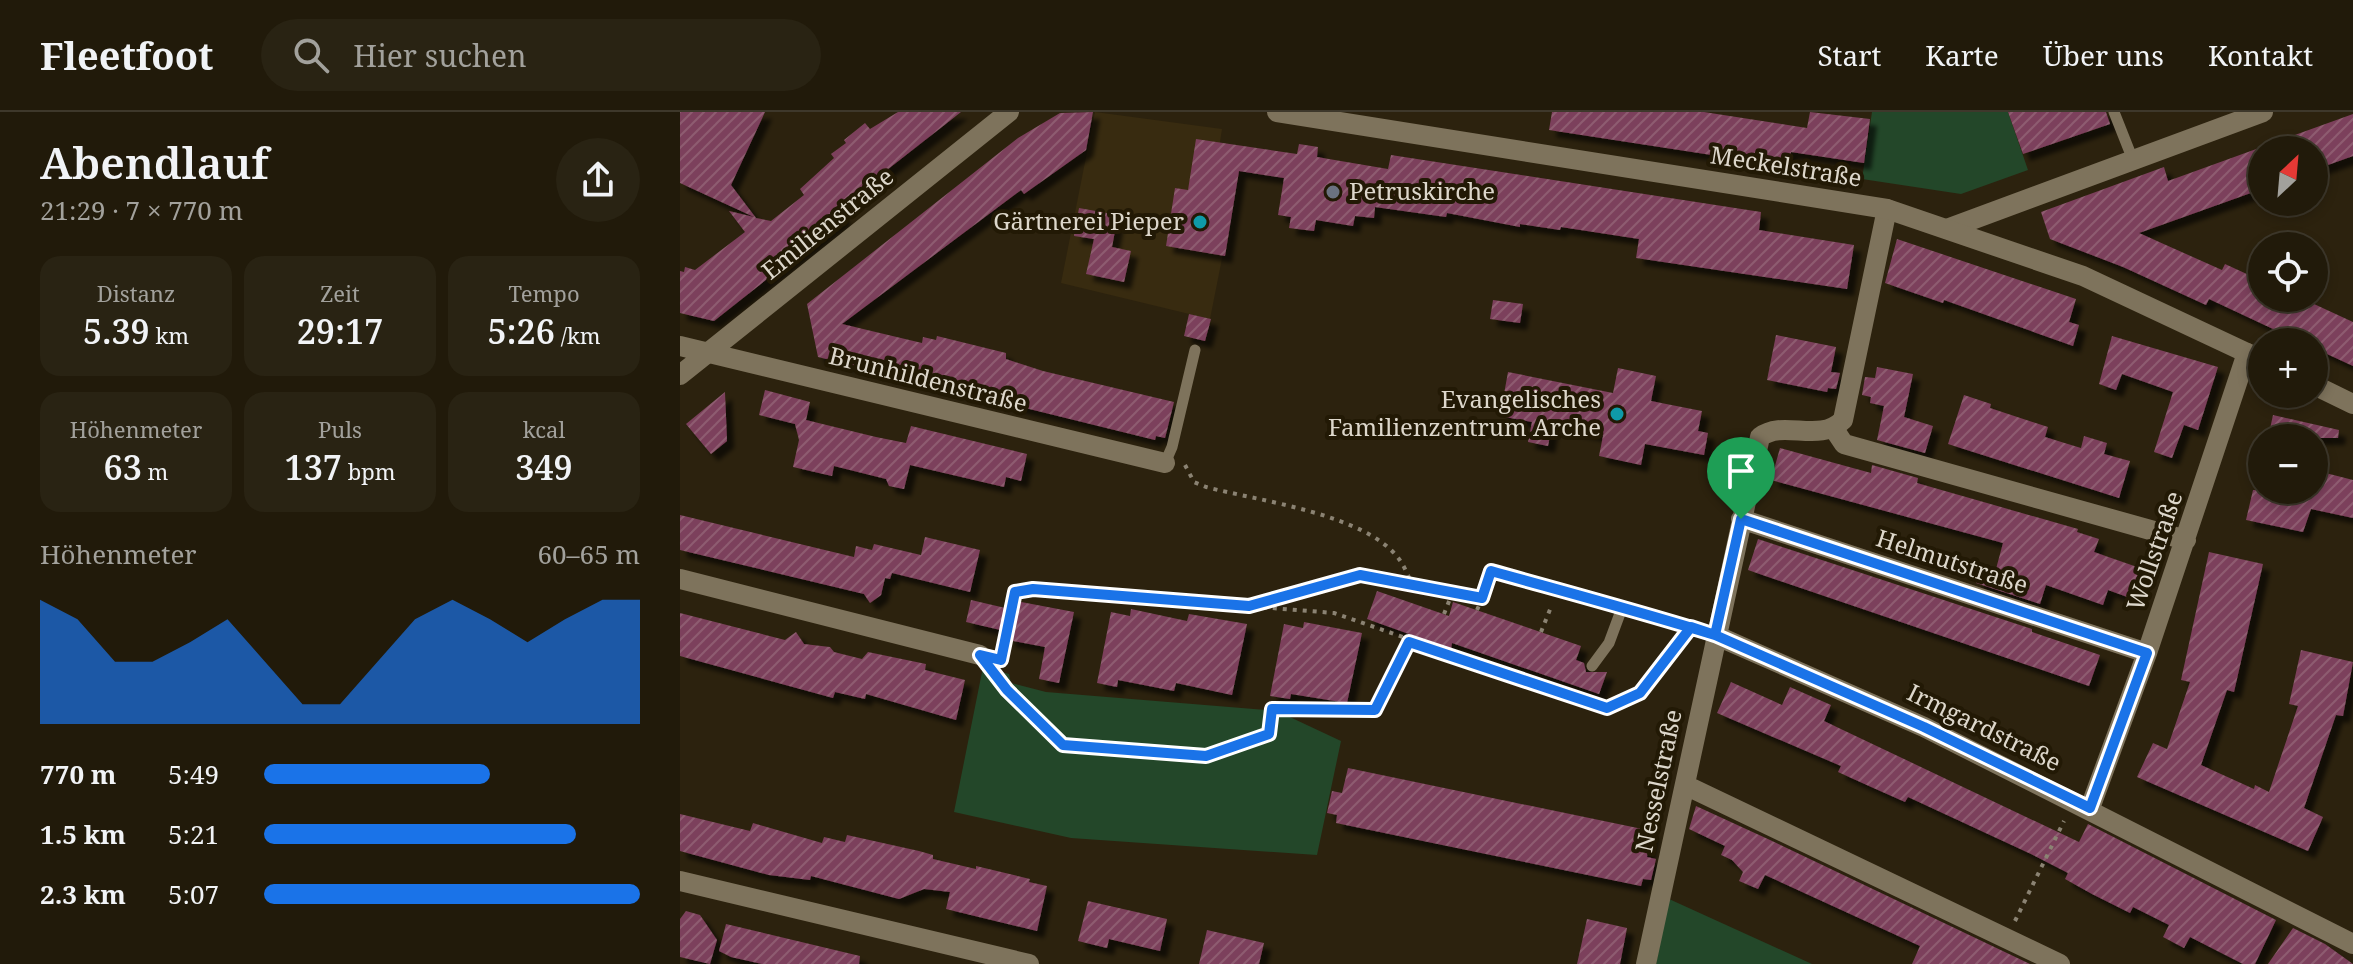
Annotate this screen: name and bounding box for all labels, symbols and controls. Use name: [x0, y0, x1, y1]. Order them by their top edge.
search box: [261, 19, 821, 91]
text: Fleetfoot: [40, 29, 213, 81]
icon: search: [289, 33, 333, 77]
text: Hier suchen: [353, 35, 527, 76]
text: Start: [1817, 36, 1881, 74]
text: Karte: [1925, 36, 1999, 74]
text: Über uns: [2043, 36, 2164, 74]
text: Kontakt: [2208, 36, 2313, 74]
text: Abendlauf: [40, 132, 269, 192]
north arrow: [2248, 136, 2328, 216]
map controls: [2248, 136, 2328, 504]
street label: Meckelstraße: [1708, 137, 1864, 194]
button: share: [556, 138, 640, 222]
street label: Emilienstraße: [754, 159, 900, 286]
place label: Petruskirche: [1349, 174, 1495, 207]
marker: Petruskirche: [1324, 183, 1342, 201]
text: 21:29 · 7 × 770 m: [40, 192, 243, 228]
place label: Gärtnerei Pieper: [993, 204, 1184, 237]
marker: Gärtnerei Pieper: [1191, 213, 1209, 231]
button: locate: [2248, 232, 2328, 312]
text: Distanz: [97, 278, 175, 308]
text: Zeit: [320, 278, 360, 308]
text: Tempo: [508, 278, 580, 308]
text: 5.39: [83, 308, 150, 354]
text: 29:17: [297, 308, 383, 354]
text: 5:26: [487, 308, 555, 354]
text: km: [150, 320, 189, 350]
text: /km: [555, 320, 601, 350]
button: +: [2248, 328, 2328, 408]
street label: Brunhildenstraße: [826, 338, 1031, 419]
place label: Evangelisches Familienzentrum Arche: [1328, 382, 1601, 443]
marker: Evangelisches Familienzentrum Arche: [1608, 405, 1626, 423]
text: Höhenmeter: [70, 414, 202, 444]
text: Puls: [318, 414, 362, 444]
text: kcal: [523, 414, 565, 444]
button: −: [2248, 424, 2328, 504]
pin: [1707, 437, 1775, 519]
text: 63: [104, 444, 142, 490]
text: 137: [285, 444, 342, 490]
text: 349: [515, 444, 573, 490]
icon: arrive: [1719, 449, 1763, 493]
text: m: [142, 456, 168, 486]
text: bpm: [342, 456, 395, 486]
street label: Wollstraße: [2118, 486, 2189, 615]
street label: Helmutstraße: [1872, 521, 2033, 601]
text: Höhenmeter: [40, 536, 197, 572]
text: 60–65 m: [538, 536, 640, 572]
street label: Irmgardstraße: [1902, 675, 2067, 778]
street label: Nesselstraße: [1626, 706, 1689, 855]
text: 770 m: [40, 756, 116, 792]
text: 5:49: [168, 756, 219, 792]
text: 1.5 km: [40, 816, 126, 852]
text: 5:21: [168, 816, 219, 852]
text: 2.3 km: [40, 876, 126, 912]
text: 5:07: [168, 876, 219, 912]

